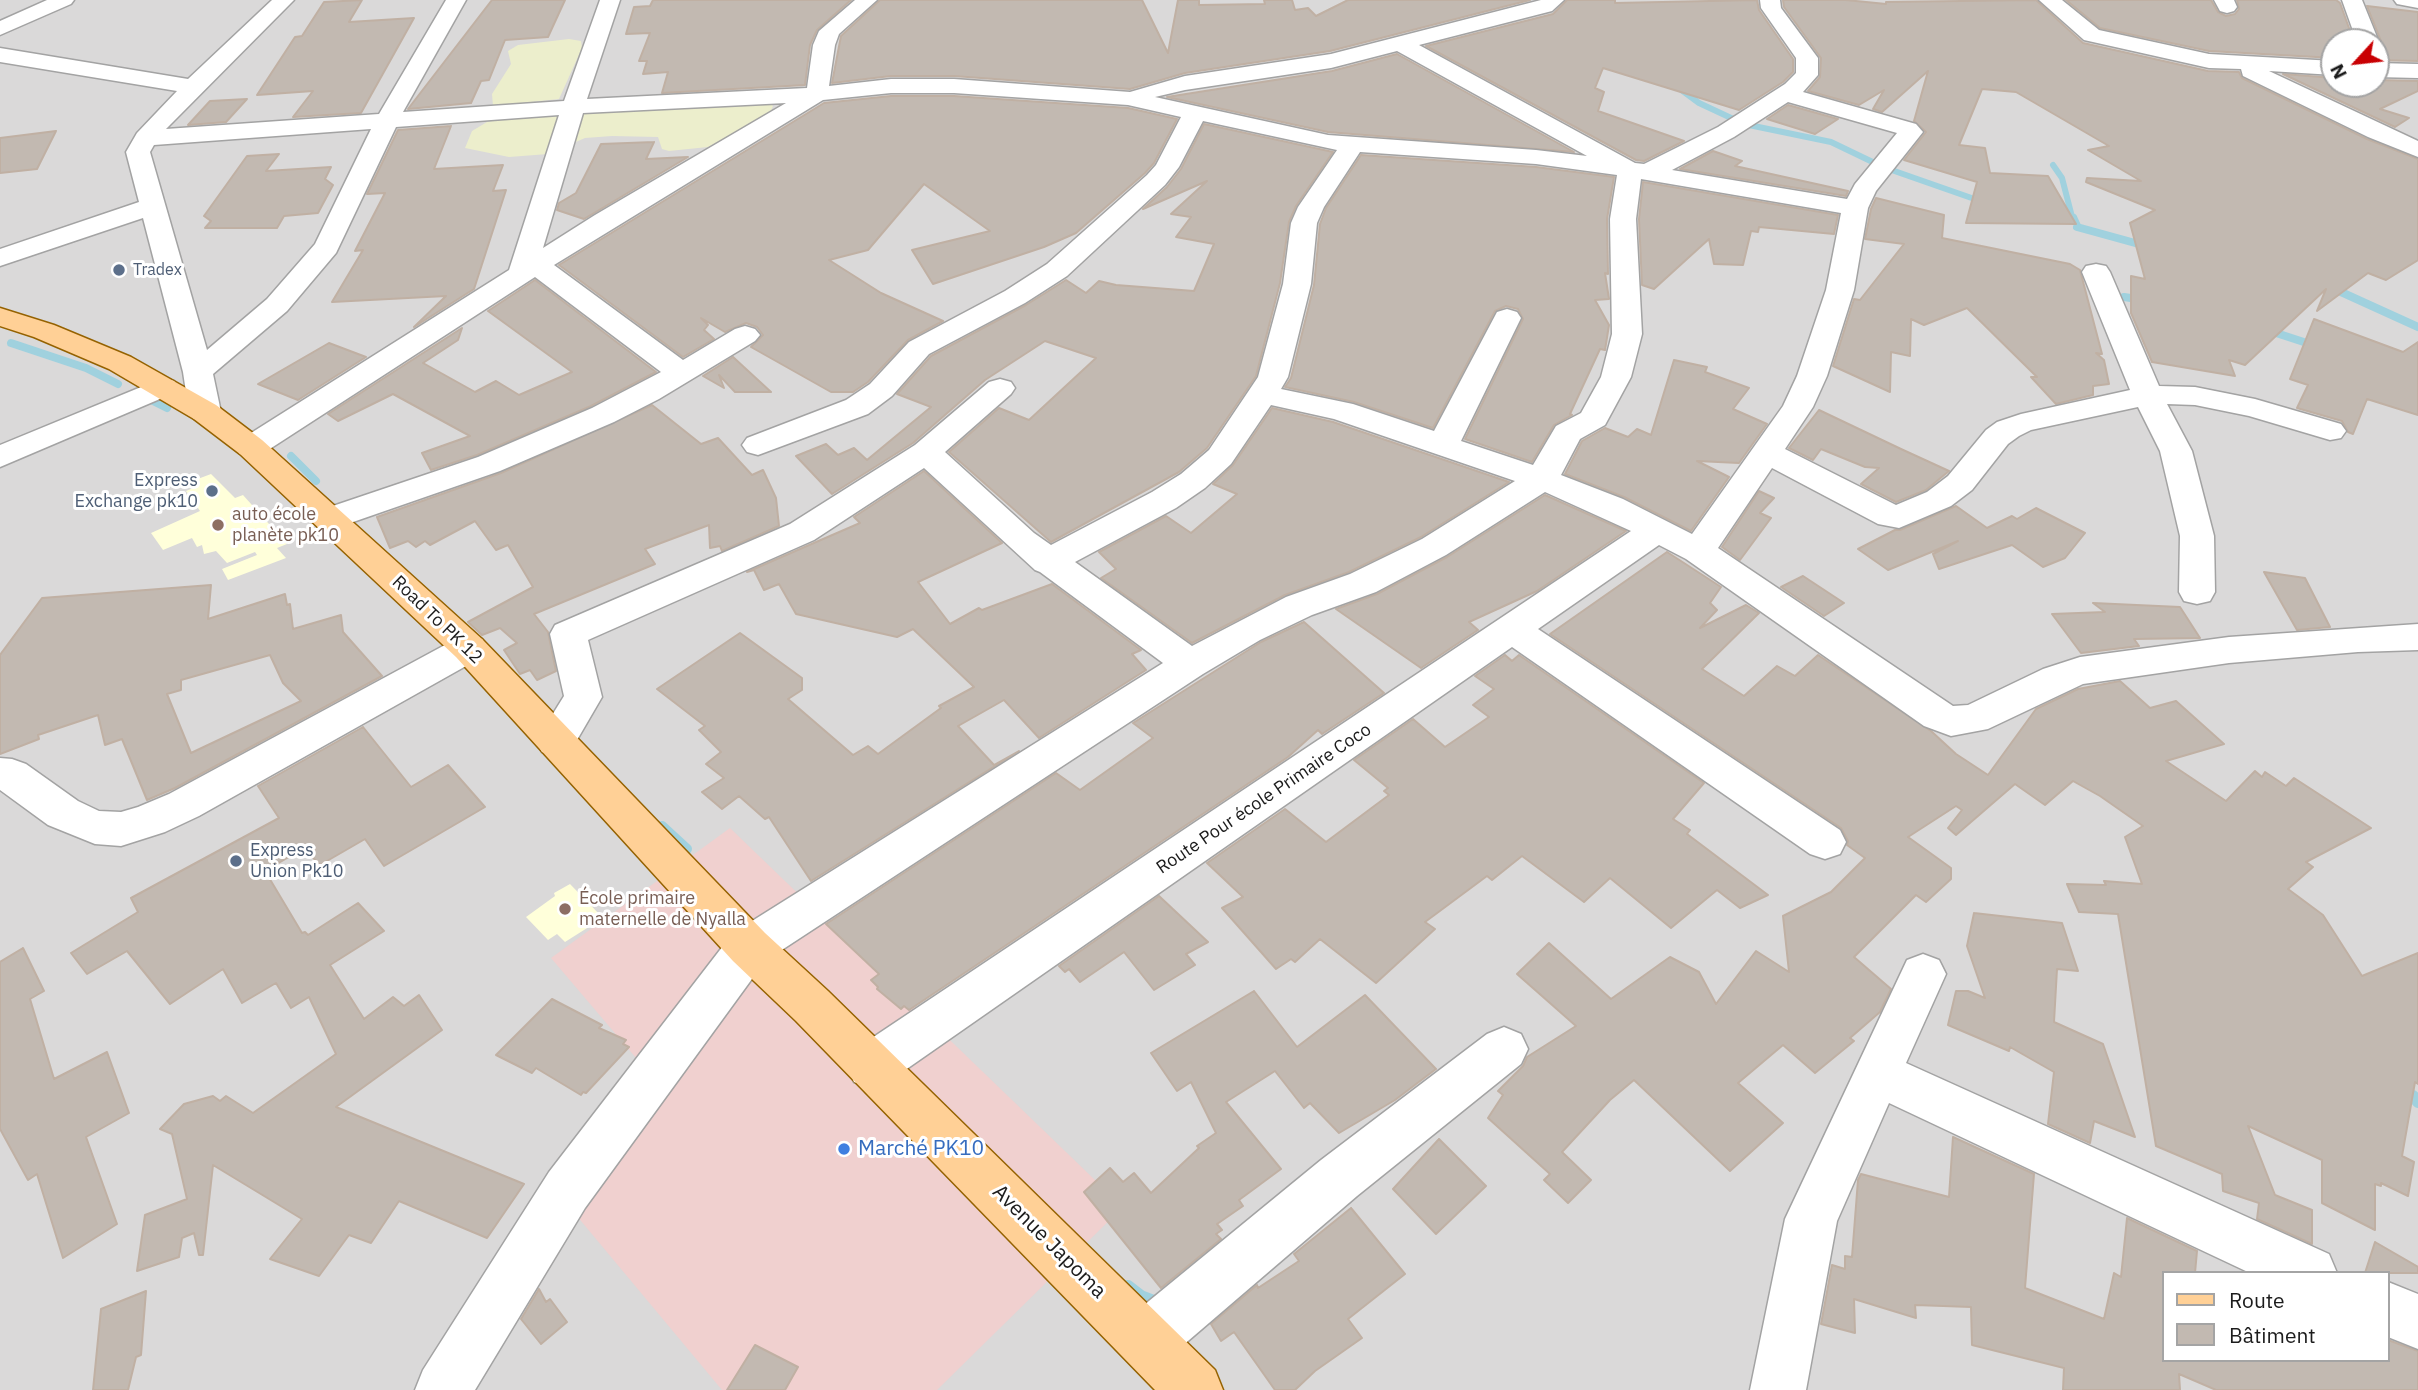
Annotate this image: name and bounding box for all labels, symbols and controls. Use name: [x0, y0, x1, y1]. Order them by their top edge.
north arrow: [2320, 28, 2390, 98]
text: N: [2324, 60, 2352, 83]
place label: Tradex: [133, 260, 182, 280]
marker: Tradex: [111, 262, 127, 278]
place label: Express Exchange pk10: [74, 470, 198, 512]
marker: Express Exchange pk10: [204, 483, 220, 499]
place label: auto école planète pk10: [232, 504, 339, 546]
marker: auto école planète pk10: [210, 517, 226, 533]
street label: Road To PK 12: [387, 572, 487, 668]
street label: Route Pour école Primaire Coco: [1153, 719, 1375, 879]
place label: Express Union Pk10: [250, 840, 343, 882]
marker: Express Union Pk10: [228, 853, 244, 869]
place label: École primaire maternelle de Nyalla: [579, 888, 746, 930]
marker: École primaire maternelle de Nyalla: [557, 901, 573, 917]
place label: Marché PK10: [858, 1136, 984, 1162]
marker: Marché PK10: [836, 1141, 852, 1157]
street label: Avenue Japoma: [987, 1180, 1111, 1304]
legend: [2162, 1271, 2390, 1362]
text: Route: [2229, 1286, 2285, 1314]
text: Bâtiment: [2229, 1321, 2316, 1349]

